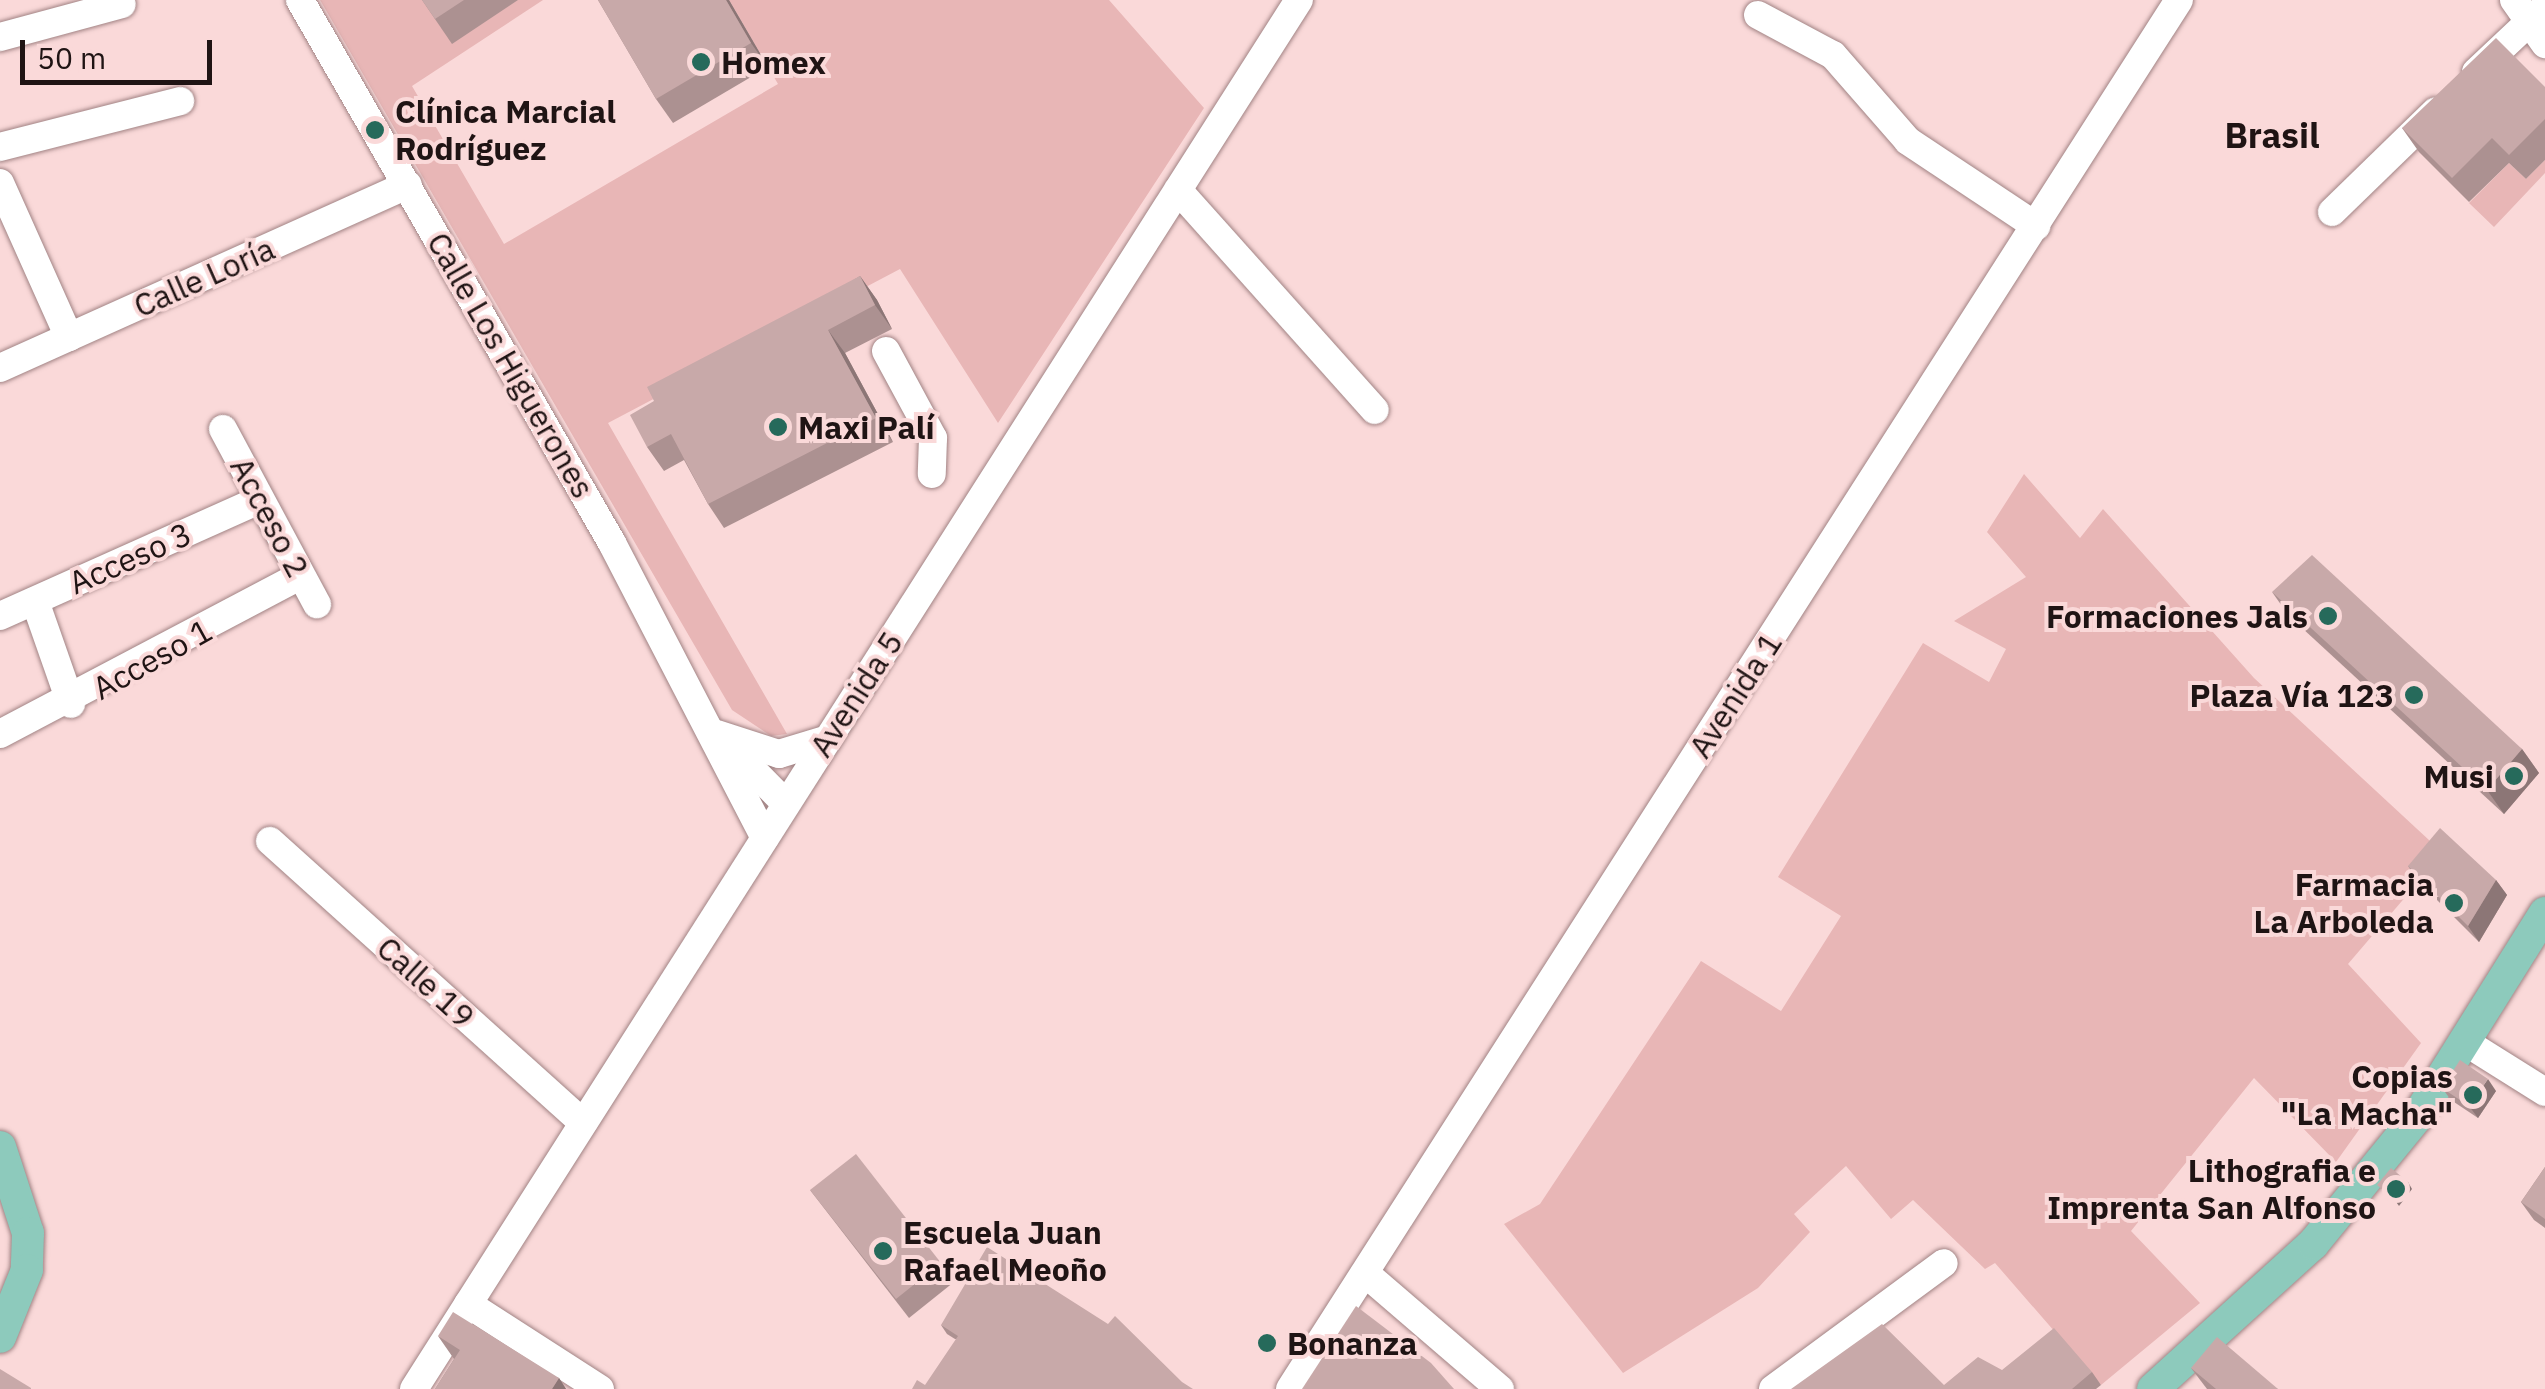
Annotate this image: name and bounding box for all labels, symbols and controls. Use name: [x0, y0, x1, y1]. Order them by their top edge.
scale bar: [25, 20, 218, 82]
text: 50 m: [37, 38, 106, 77]
place label: Homex: [721, 43, 826, 81]
marker: Homex: [690, 51, 712, 73]
place label: Clínica Marcial Rodríguez: [395, 93, 616, 168]
district label: Brasil: [2224, 114, 2320, 156]
marker: Clínica Marcial Rodríguez: [364, 119, 386, 141]
street label: Calle Los Higuerones: [419, 225, 603, 505]
street label: Calle Loría: [128, 229, 280, 325]
place label: Maxi Palí: [798, 408, 935, 446]
marker: Maxi Palí: [767, 416, 789, 438]
street label: Acceso 2: [222, 451, 318, 583]
street label: Acceso 3: [63, 514, 197, 602]
place label: Formaciones Jals: [2046, 597, 2308, 635]
marker: Formaciones Jals: [2317, 605, 2339, 627]
street label: Acceso 1: [86, 611, 218, 707]
street label: Avenida 5: [801, 624, 911, 764]
street label: Avenida 1: [1680, 625, 1790, 765]
place label: Plaza Vía 123: [2189, 676, 2394, 714]
marker: Plaza Vía 123: [2403, 684, 2425, 706]
place label: Musi: [2423, 757, 2494, 795]
marker: Musi: [2503, 765, 2525, 787]
place label: Farmacia La Arboleda: [2253, 866, 2434, 941]
marker: Farmacia La Arboleda: [2443, 892, 2465, 914]
street label: Calle 19: [369, 928, 483, 1036]
place label: Copias "La Macha": [2281, 1058, 2453, 1133]
marker: Copias "La Macha": [2462, 1084, 2484, 1106]
place label: Lithografia e Imprenta San Alfonso: [2047, 1152, 2376, 1227]
marker: Lithografia e Imprenta San Alfonso: [2385, 1178, 2407, 1200]
place label: Escuela Juan Rafael Meoño: [903, 1214, 1107, 1289]
marker: Escuela Juan Rafael Meoño: [872, 1240, 894, 1262]
place label: Bonanza: [1287, 1324, 1418, 1362]
marker: Bonanza: [1256, 1332, 1278, 1354]

